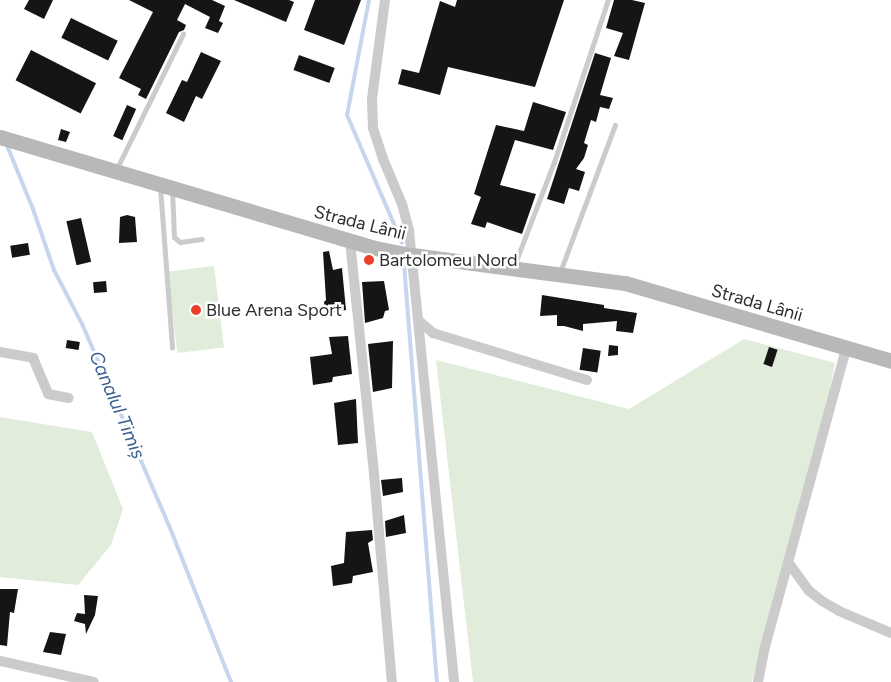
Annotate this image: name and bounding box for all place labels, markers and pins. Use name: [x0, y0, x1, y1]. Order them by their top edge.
place label: Bartolomeu Nord: [379, 249, 518, 271]
marker: Bartolomeu Nord: [363, 254, 375, 266]
place label: Blue Arena Sport: [206, 299, 342, 321]
marker: Blue Arena Sport: [190, 304, 202, 316]

